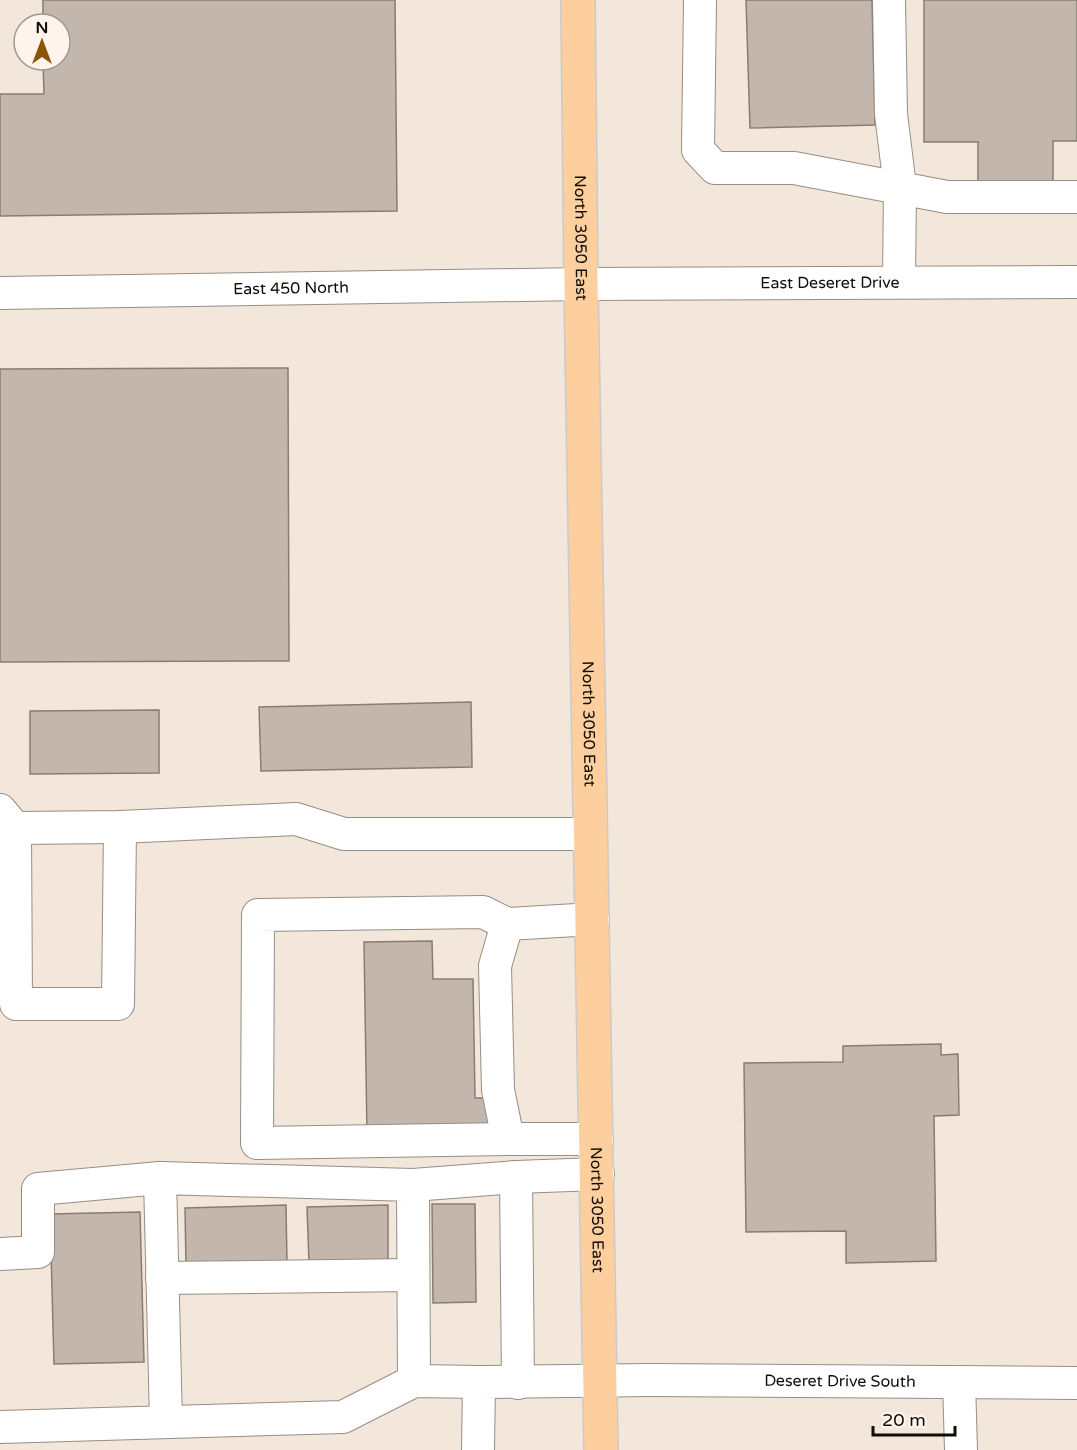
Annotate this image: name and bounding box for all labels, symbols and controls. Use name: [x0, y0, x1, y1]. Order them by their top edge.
north arrow: [12, 12, 72, 72]
text: N: [36, 18, 48, 38]
street label: North 3050 East: [570, 175, 591, 301]
street label: East Deseret Drive: [760, 273, 900, 293]
street label: East 450 North: [233, 278, 349, 299]
street label: North 3050 East: [577, 661, 600, 787]
street label: North 3050 East: [586, 1147, 608, 1273]
street label: Deseret Drive South: [764, 1371, 916, 1392]
scale bar: [873, 1399, 956, 1437]
text: 20 m: [882, 1409, 926, 1431]

